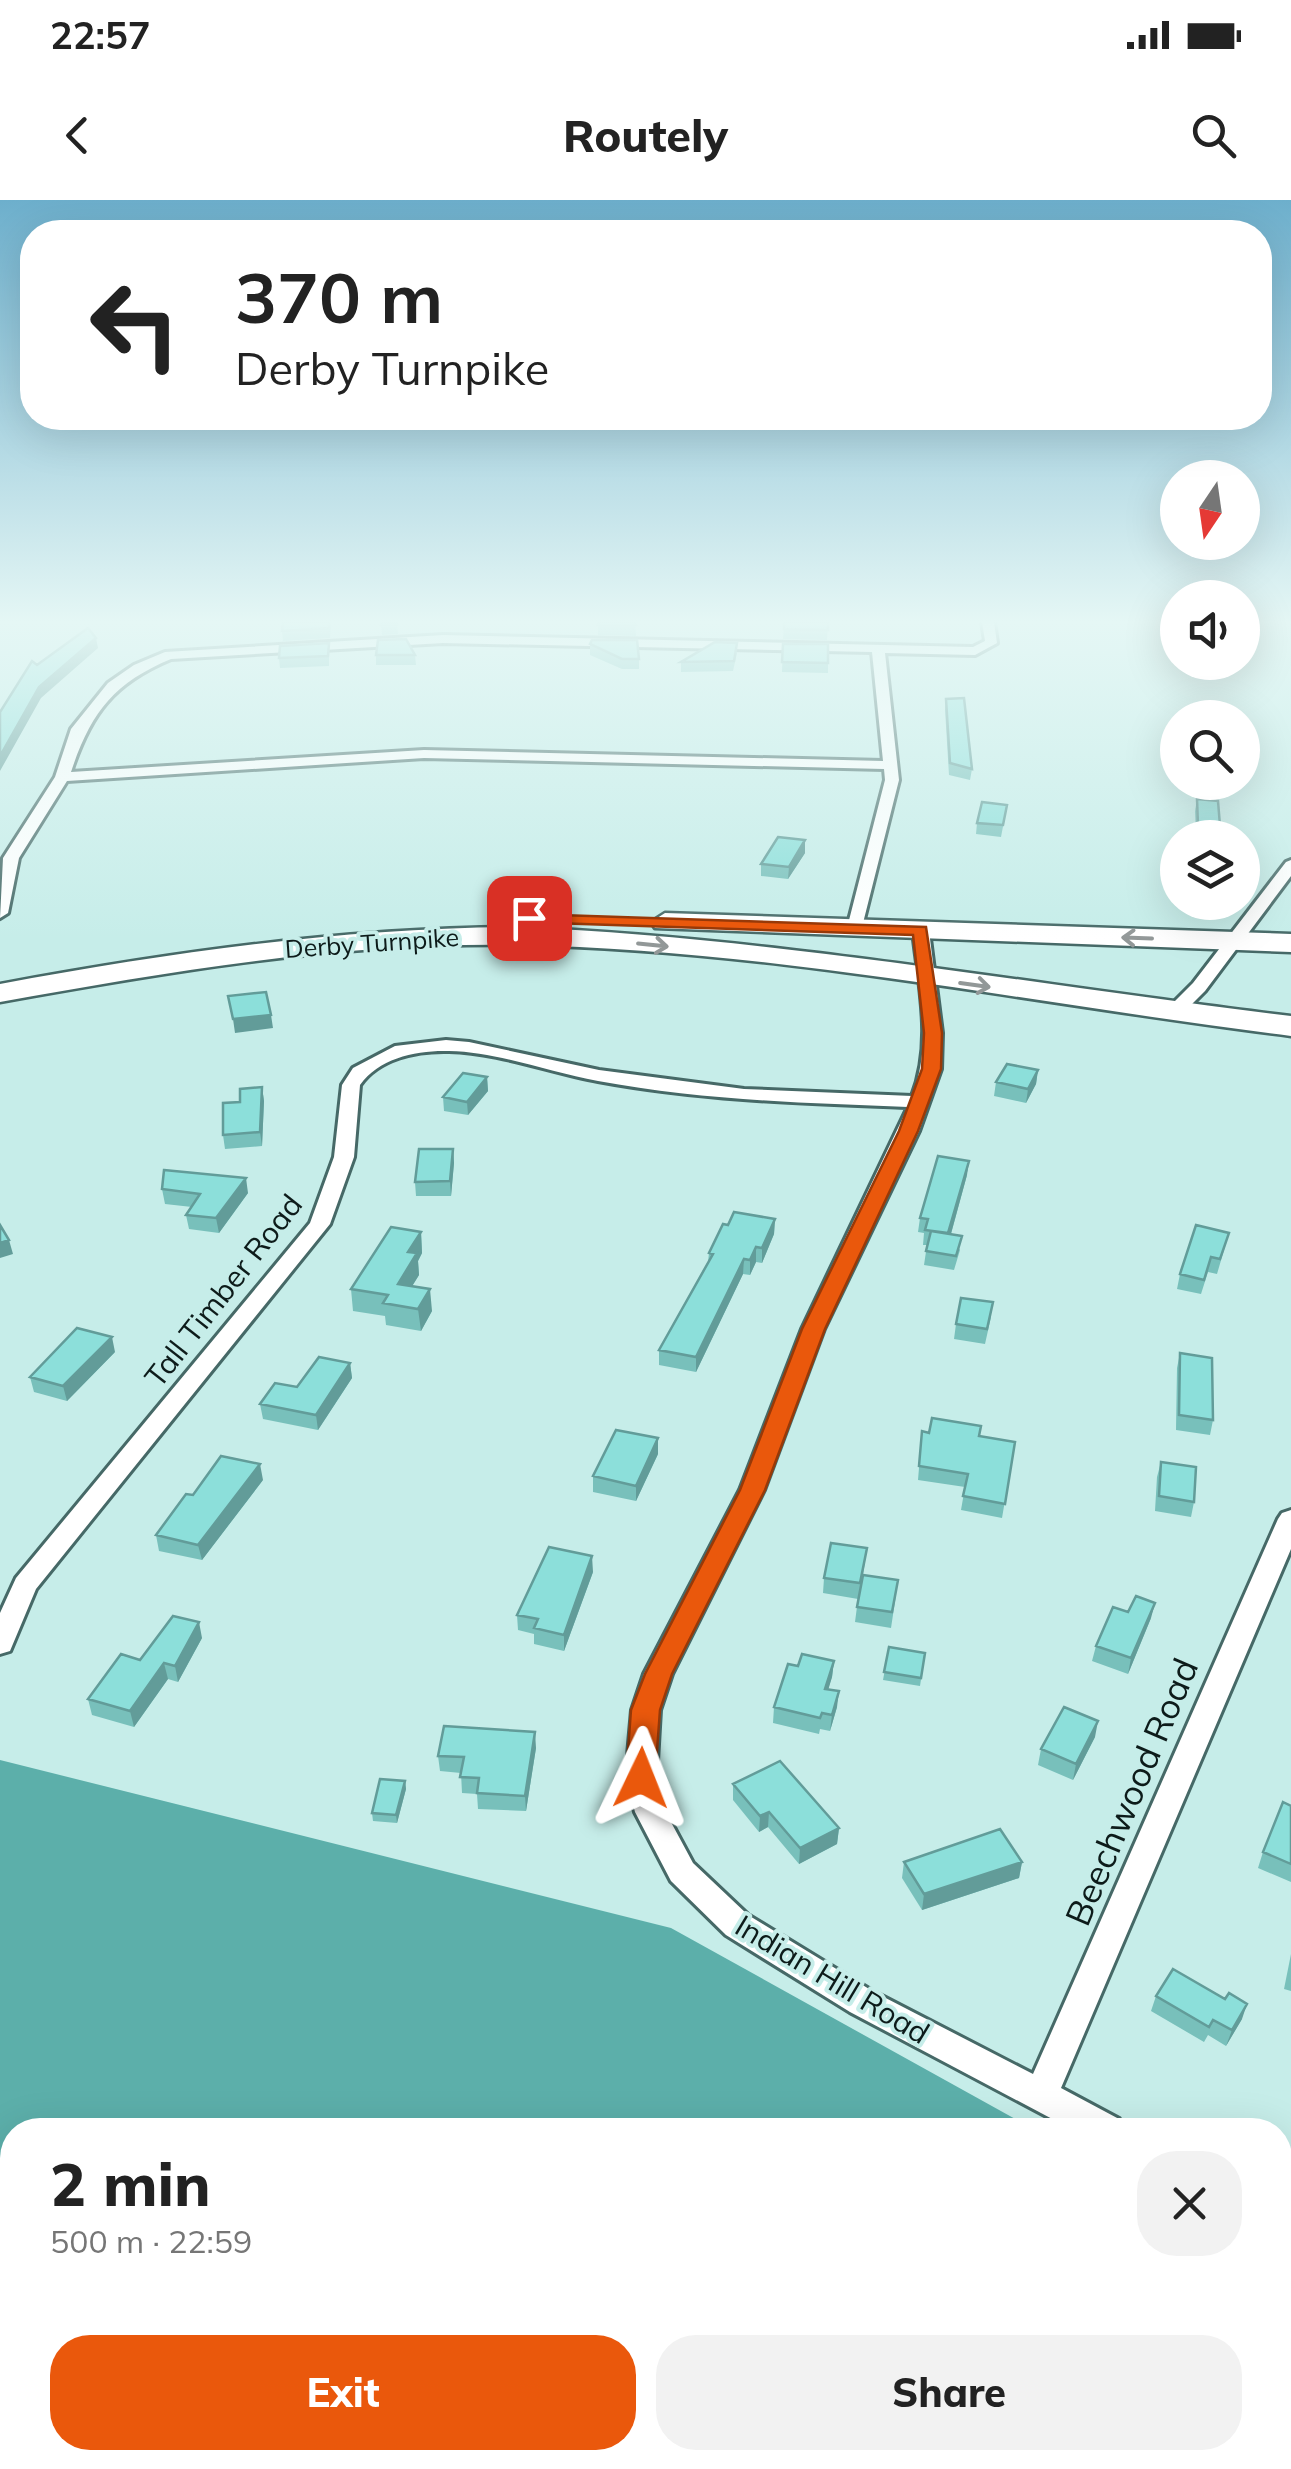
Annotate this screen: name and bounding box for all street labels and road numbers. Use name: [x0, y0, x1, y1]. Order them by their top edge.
street label: Derby Turnpike: [284, 921, 460, 964]
street label: Tall Timber Road: [136, 1186, 310, 1394]
street label: Beechwood Road: [1055, 1652, 1207, 1932]
street label: Indian Hill Road: [729, 1906, 936, 2052]

